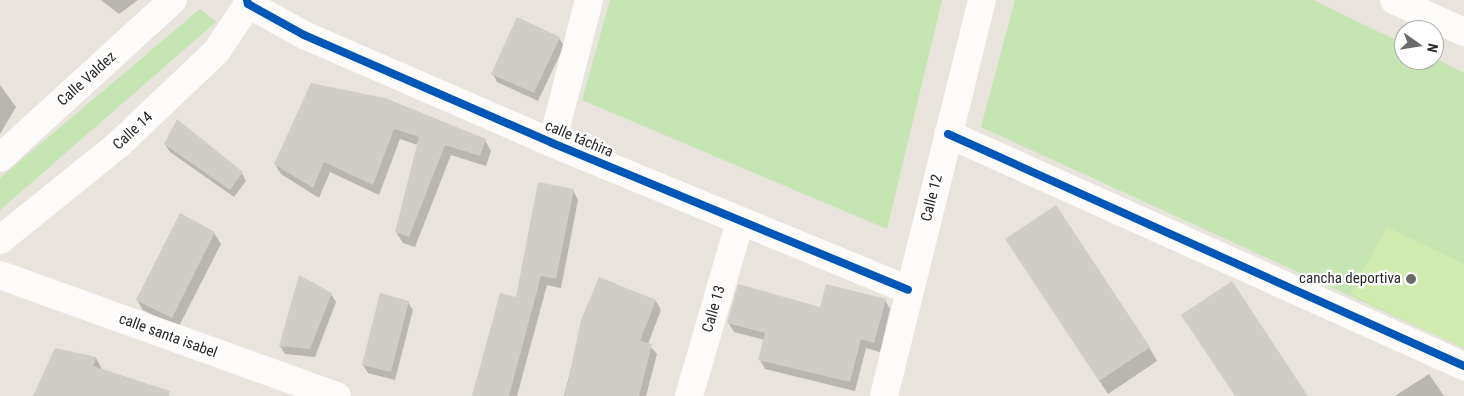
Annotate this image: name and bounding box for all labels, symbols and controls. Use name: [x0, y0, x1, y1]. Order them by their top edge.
north arrow: [1394, 20, 1444, 70]
text: N: [1424, 42, 1441, 54]
street label: Calle Valdez: [54, 48, 120, 110]
street label: Calle 14: [109, 108, 157, 154]
street label: calle táchira: [542, 117, 616, 161]
street label: Calle 12: [917, 173, 947, 223]
place label: cancha deportiva: [1299, 270, 1401, 288]
marker: cancha deportiva: [1405, 273, 1417, 285]
street label: Calle 13: [699, 284, 729, 334]
street label: calle santa isabel: [116, 310, 220, 362]

